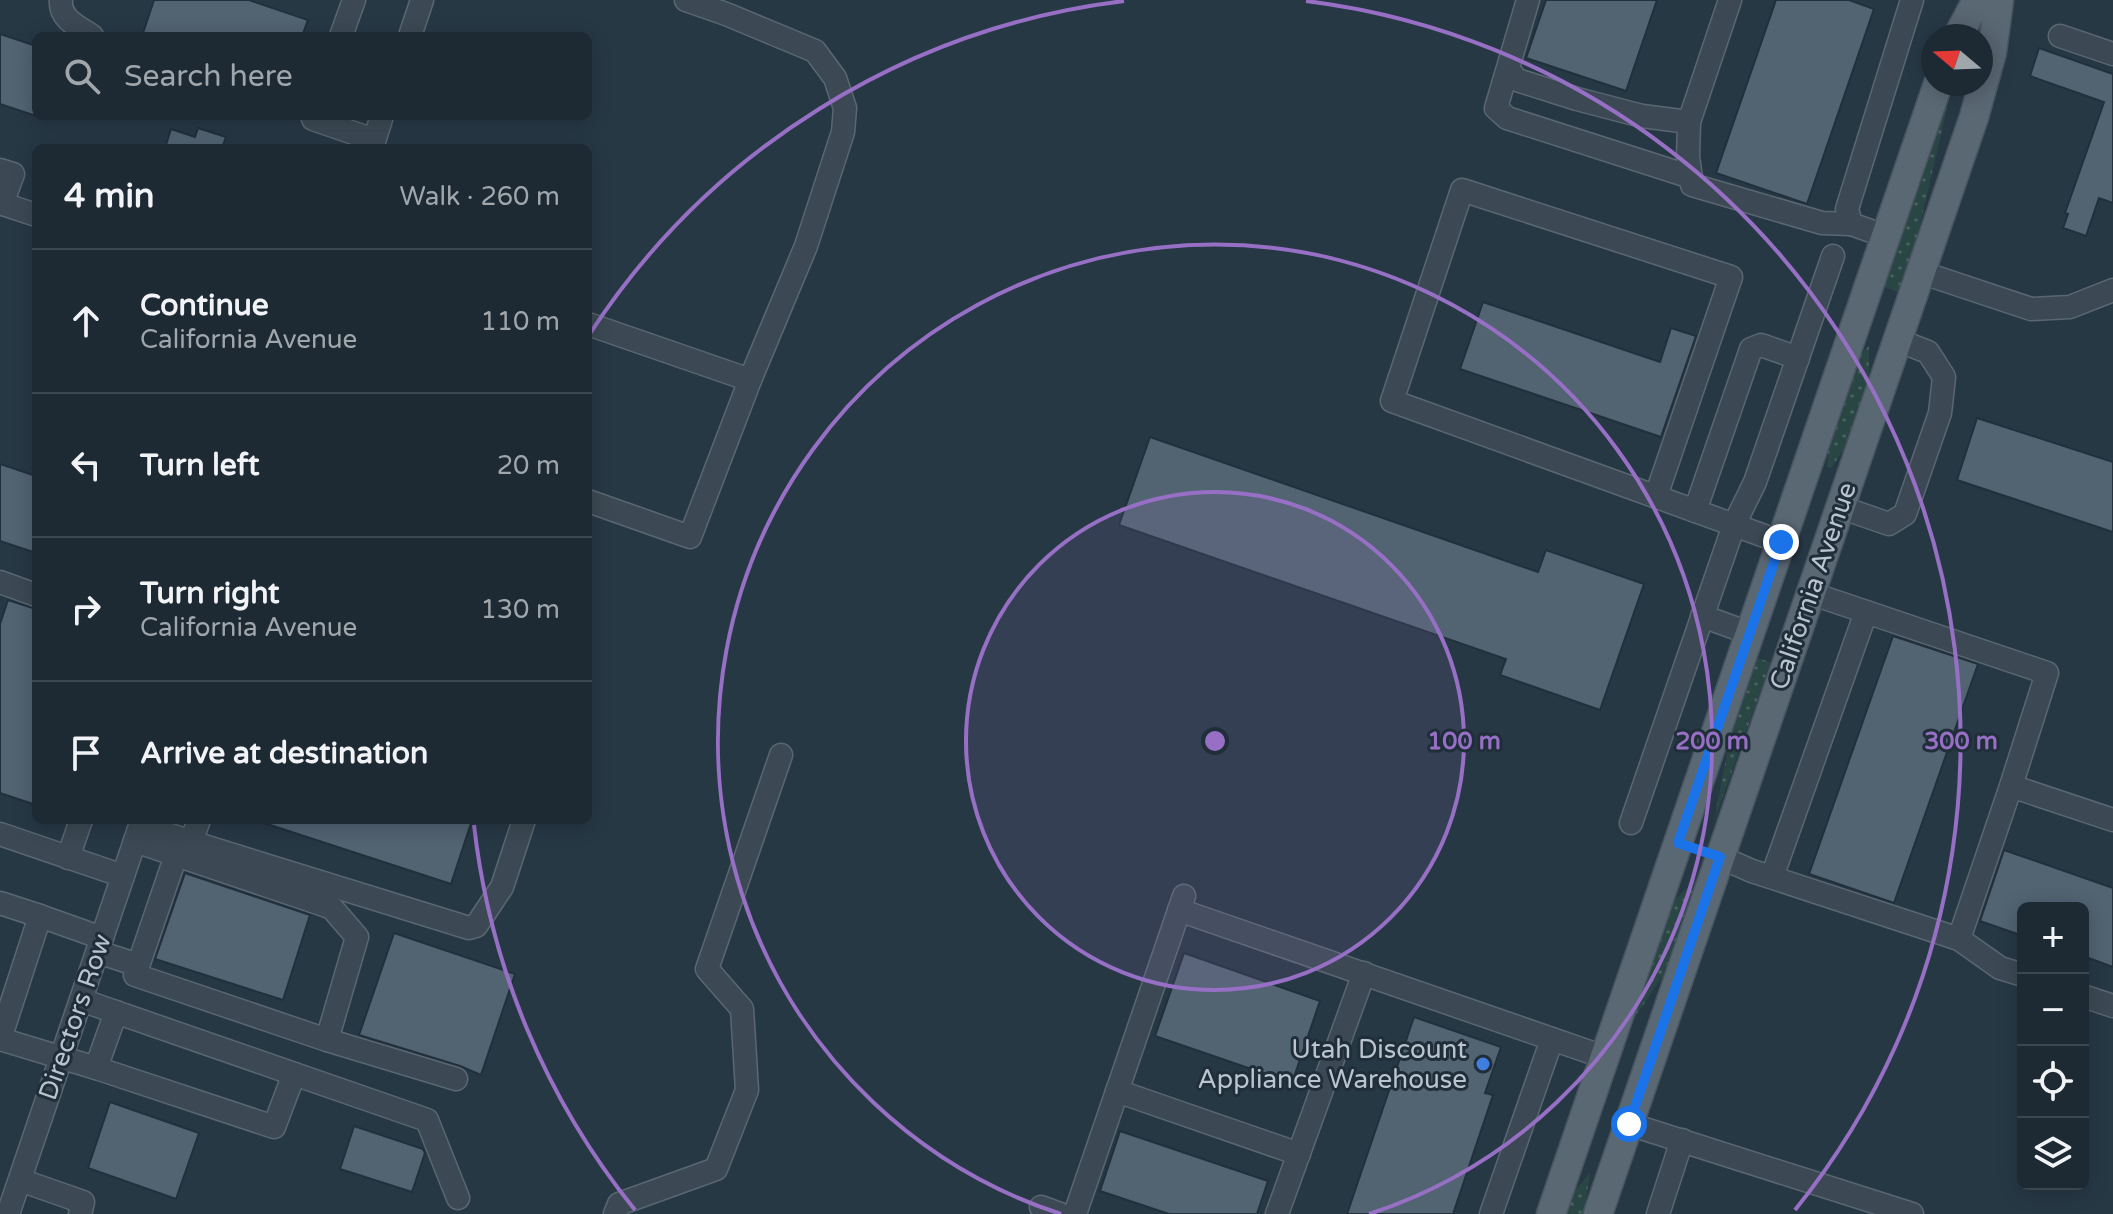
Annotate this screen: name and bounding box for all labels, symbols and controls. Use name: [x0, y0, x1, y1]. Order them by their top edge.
north arrow: [1921, 24, 1993, 96]
search box: [32, 32, 592, 120]
icon: search: [60, 54, 104, 98]
text: Search here: [124, 58, 293, 95]
text: 4 min: [64, 176, 155, 217]
text: Walk · 260 m: [400, 181, 560, 212]
text: Continue: [140, 287, 269, 324]
icon: ahead: [64, 299, 108, 343]
text: 110 m: [480, 306, 560, 337]
text: California Avenue: [140, 324, 357, 355]
icon: left: [64, 443, 108, 487]
text: Turn left: [140, 447, 259, 484]
text: 20 m: [497, 450, 560, 481]
street label: California Avenue: [1763, 478, 1863, 694]
route end: [1763, 524, 1799, 560]
text: Turn right: [140, 575, 280, 612]
icon: right: [64, 587, 108, 631]
text: 130 m: [480, 594, 560, 625]
text: California Avenue: [140, 612, 357, 643]
centre of rings: [1201, 727, 1229, 755]
text: 100 m: [1427, 727, 1501, 756]
text: 200 m: [1675, 727, 1749, 756]
text: 300 m: [1924, 727, 1998, 756]
icon: arrive: [64, 731, 108, 775]
text: Arrive at destination: [140, 735, 428, 772]
map controls: [2017, 902, 2089, 1190]
button: +: [2017, 902, 2089, 974]
street label: Directors Row: [32, 930, 118, 1104]
button: −: [2017, 974, 2089, 1046]
place label: Utah Discount Appliance Warehouse: [1198, 1034, 1467, 1095]
button: locate: [2017, 1046, 2089, 1118]
marker: Utah Discount Appliance Warehouse: [1474, 1055, 1492, 1073]
route start: [1611, 1106, 1647, 1142]
button: layers: [2017, 1118, 2089, 1190]

